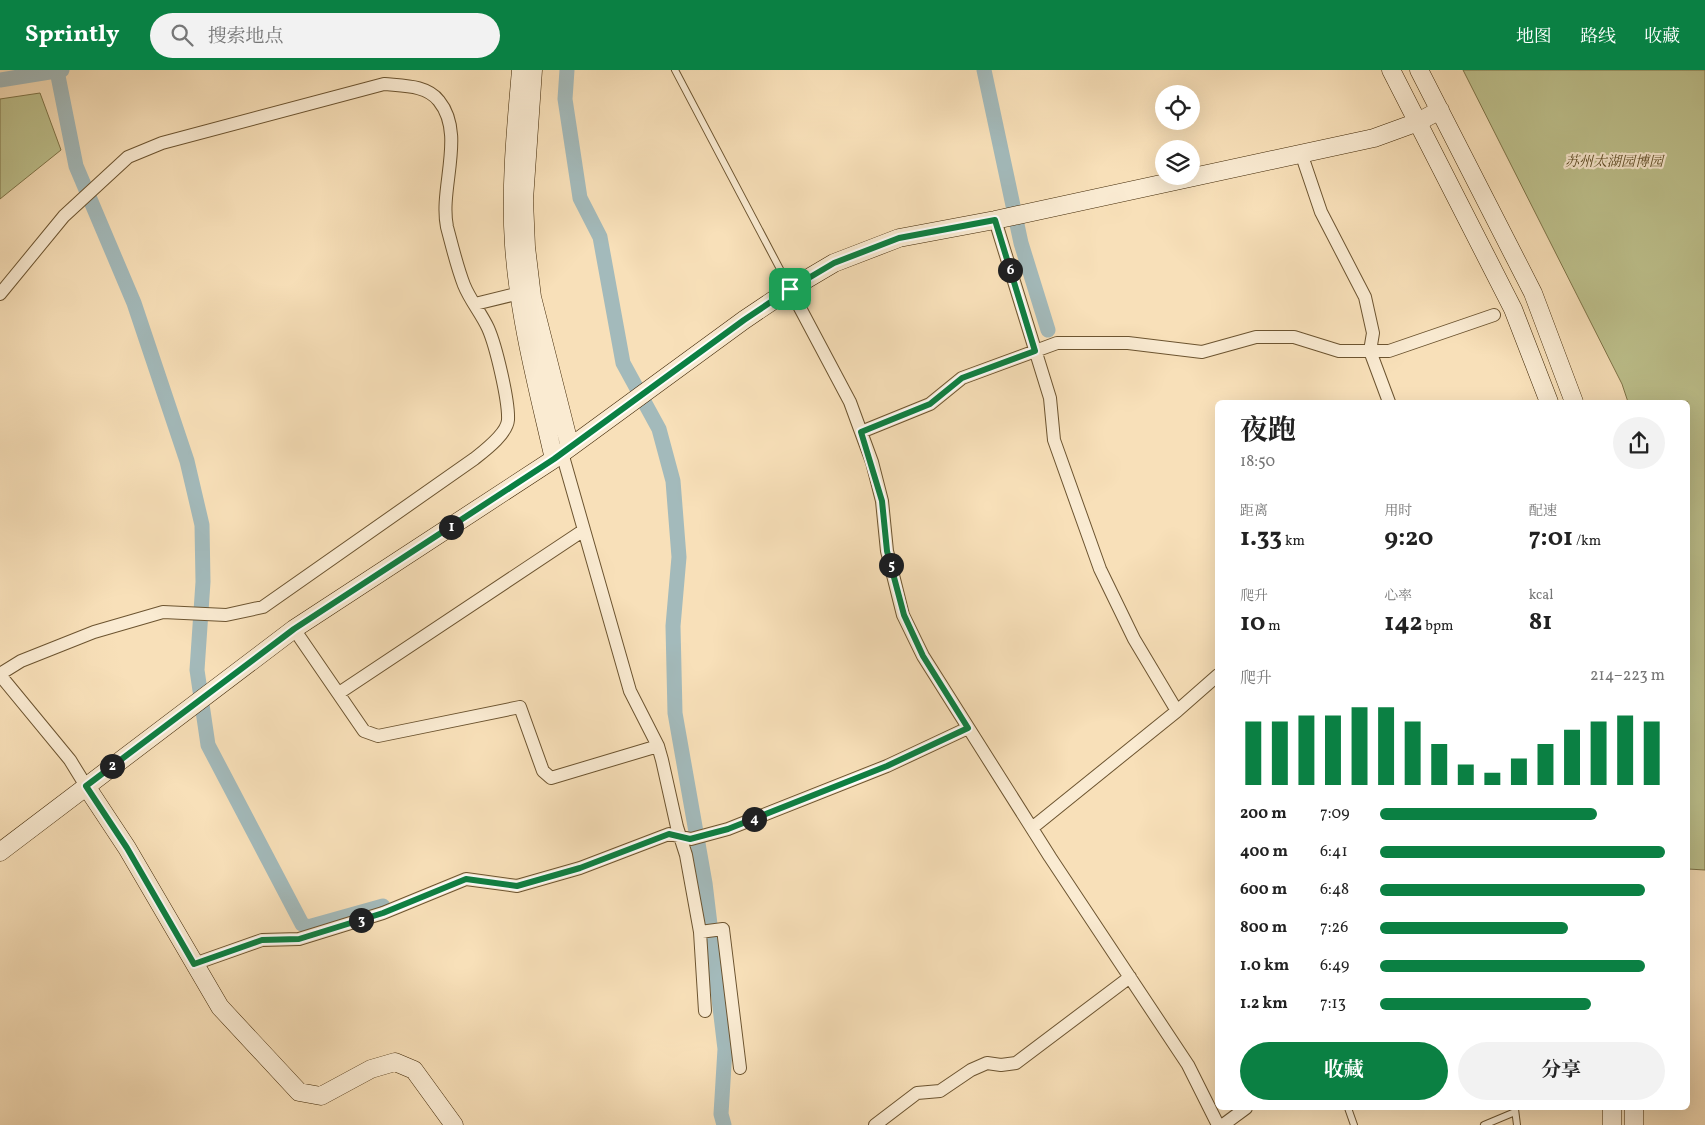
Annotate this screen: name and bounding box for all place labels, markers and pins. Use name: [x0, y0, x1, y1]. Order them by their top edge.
pin: 6: [998, 258, 1022, 282]
pin: [769, 268, 811, 310]
pin: 1: [438, 514, 464, 540]
pin: 5: [878, 552, 904, 578]
pin: 2: [100, 754, 124, 778]
pin: 4: [742, 806, 766, 832]
pin: 3: [348, 908, 374, 932]

